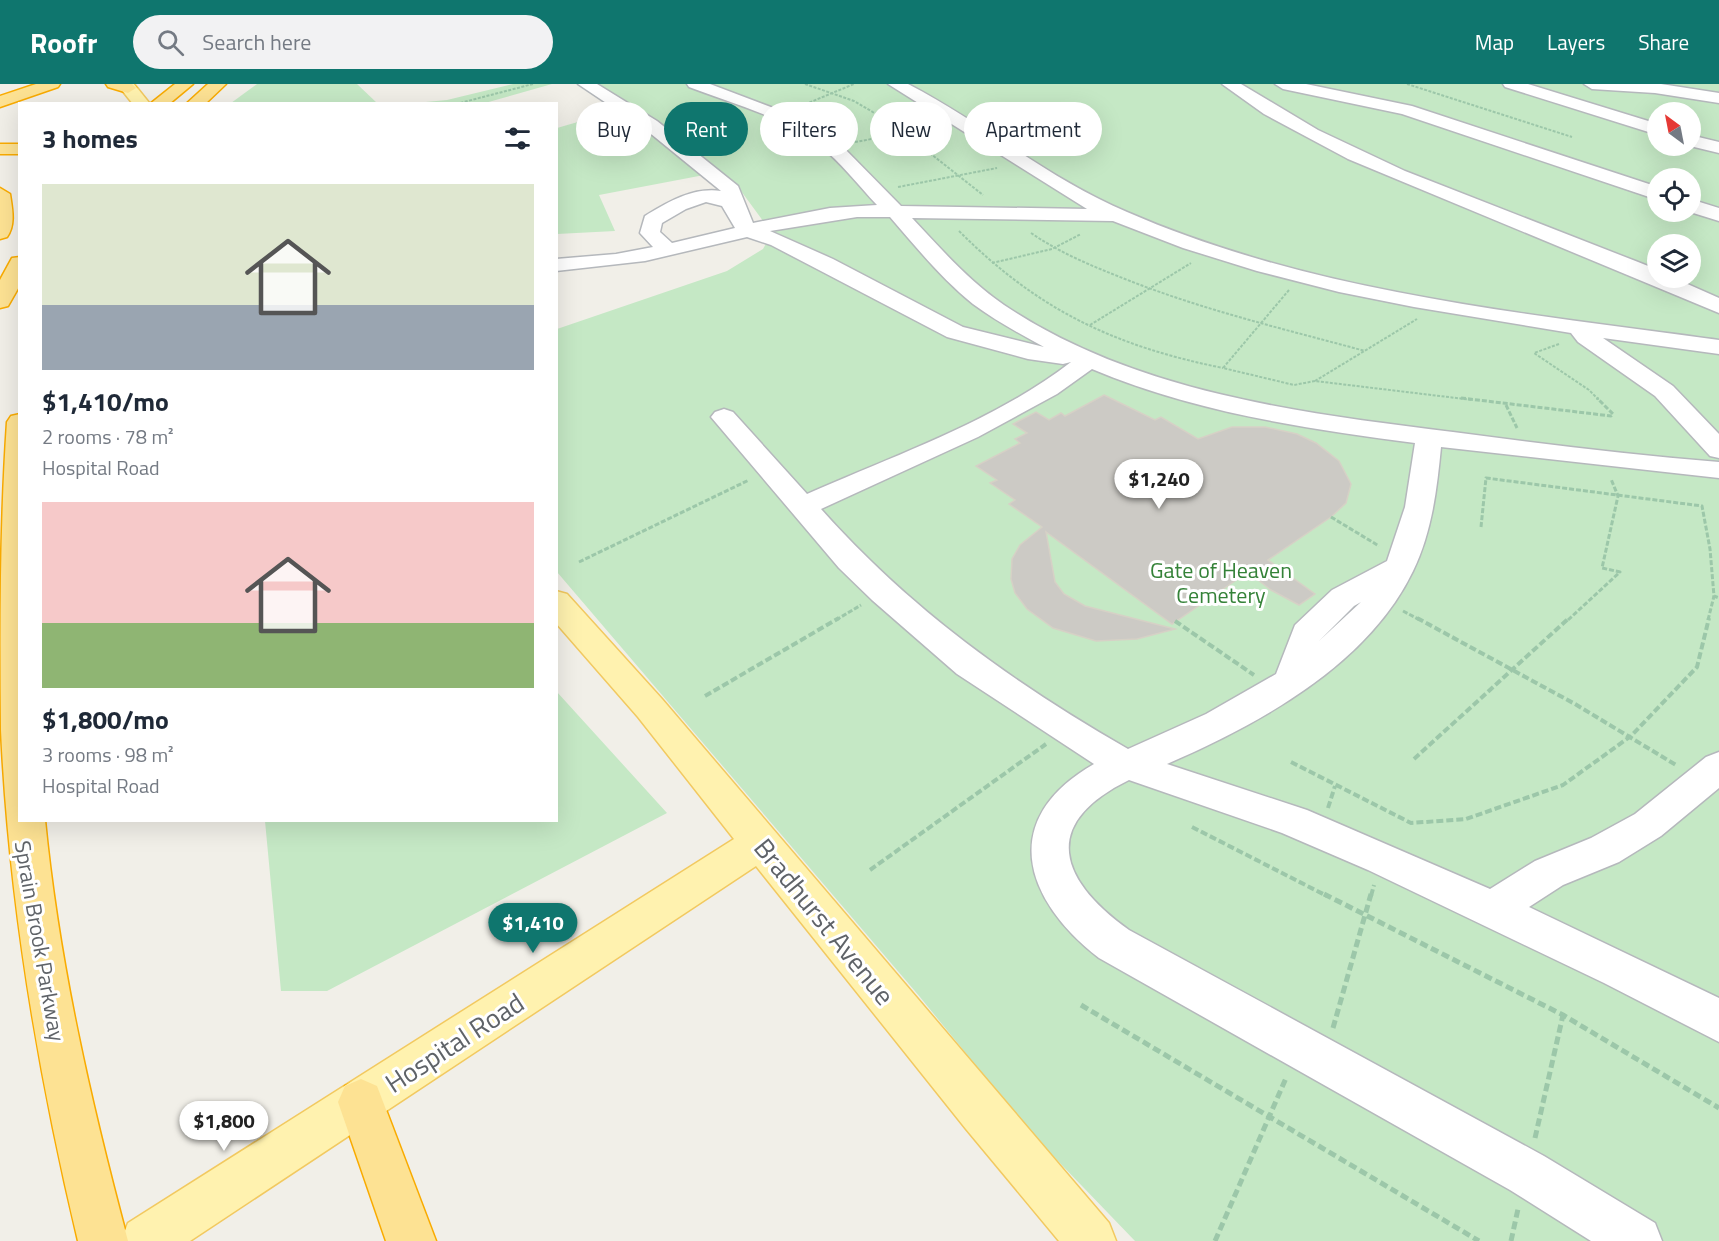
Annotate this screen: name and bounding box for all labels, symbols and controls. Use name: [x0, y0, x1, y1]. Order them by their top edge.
search box: [133, 15, 553, 69]
text: Roofr: [30, 21, 97, 64]
text: Search here: [202, 25, 311, 59]
icon: search: [154, 26, 187, 59]
text: Map: [1475, 26, 1514, 58]
text: Layers: [1547, 26, 1605, 58]
text: Share: [1638, 26, 1689, 58]
chip: Buy: [576, 102, 652, 156]
chip: Rent: [664, 102, 748, 156]
chip: Filters: [760, 102, 858, 156]
chip: New: [870, 102, 952, 156]
chip: Apartment: [964, 102, 1102, 156]
north arrow: [1647, 102, 1701, 156]
map controls: [1647, 102, 1701, 288]
text: 3 homes: [42, 119, 138, 158]
icon: filters: [501, 122, 534, 155]
button: locate: [1647, 168, 1701, 222]
icon: home: [234, 223, 342, 331]
button: layers: [1647, 234, 1701, 288]
text: $1,410/mo: [42, 382, 169, 421]
text: 2 rooms · 78 m²: [42, 421, 174, 452]
text: Hospital Road: [42, 452, 160, 483]
pin: $1,240: [1110, 459, 1208, 510]
text: $1,240: [1128, 463, 1190, 494]
icon: home: [234, 541, 342, 649]
park label: Gate of Heaven Cemetery: [1150, 553, 1292, 612]
text: $1,800/mo: [42, 700, 169, 739]
text: 3 rooms · 98 m²: [42, 739, 174, 770]
text: Hospital Road: [42, 770, 160, 801]
street label: Bradhurst Avenue: [745, 829, 905, 1013]
street label: Sprain Brook Parkway: [6, 838, 74, 1045]
pin: $1,410: [484, 903, 582, 954]
text: $1,410: [502, 907, 564, 938]
street label: Hospital Road: [376, 982, 532, 1102]
pin: $1,800: [175, 1101, 273, 1152]
text: $1,800: [193, 1105, 255, 1136]

